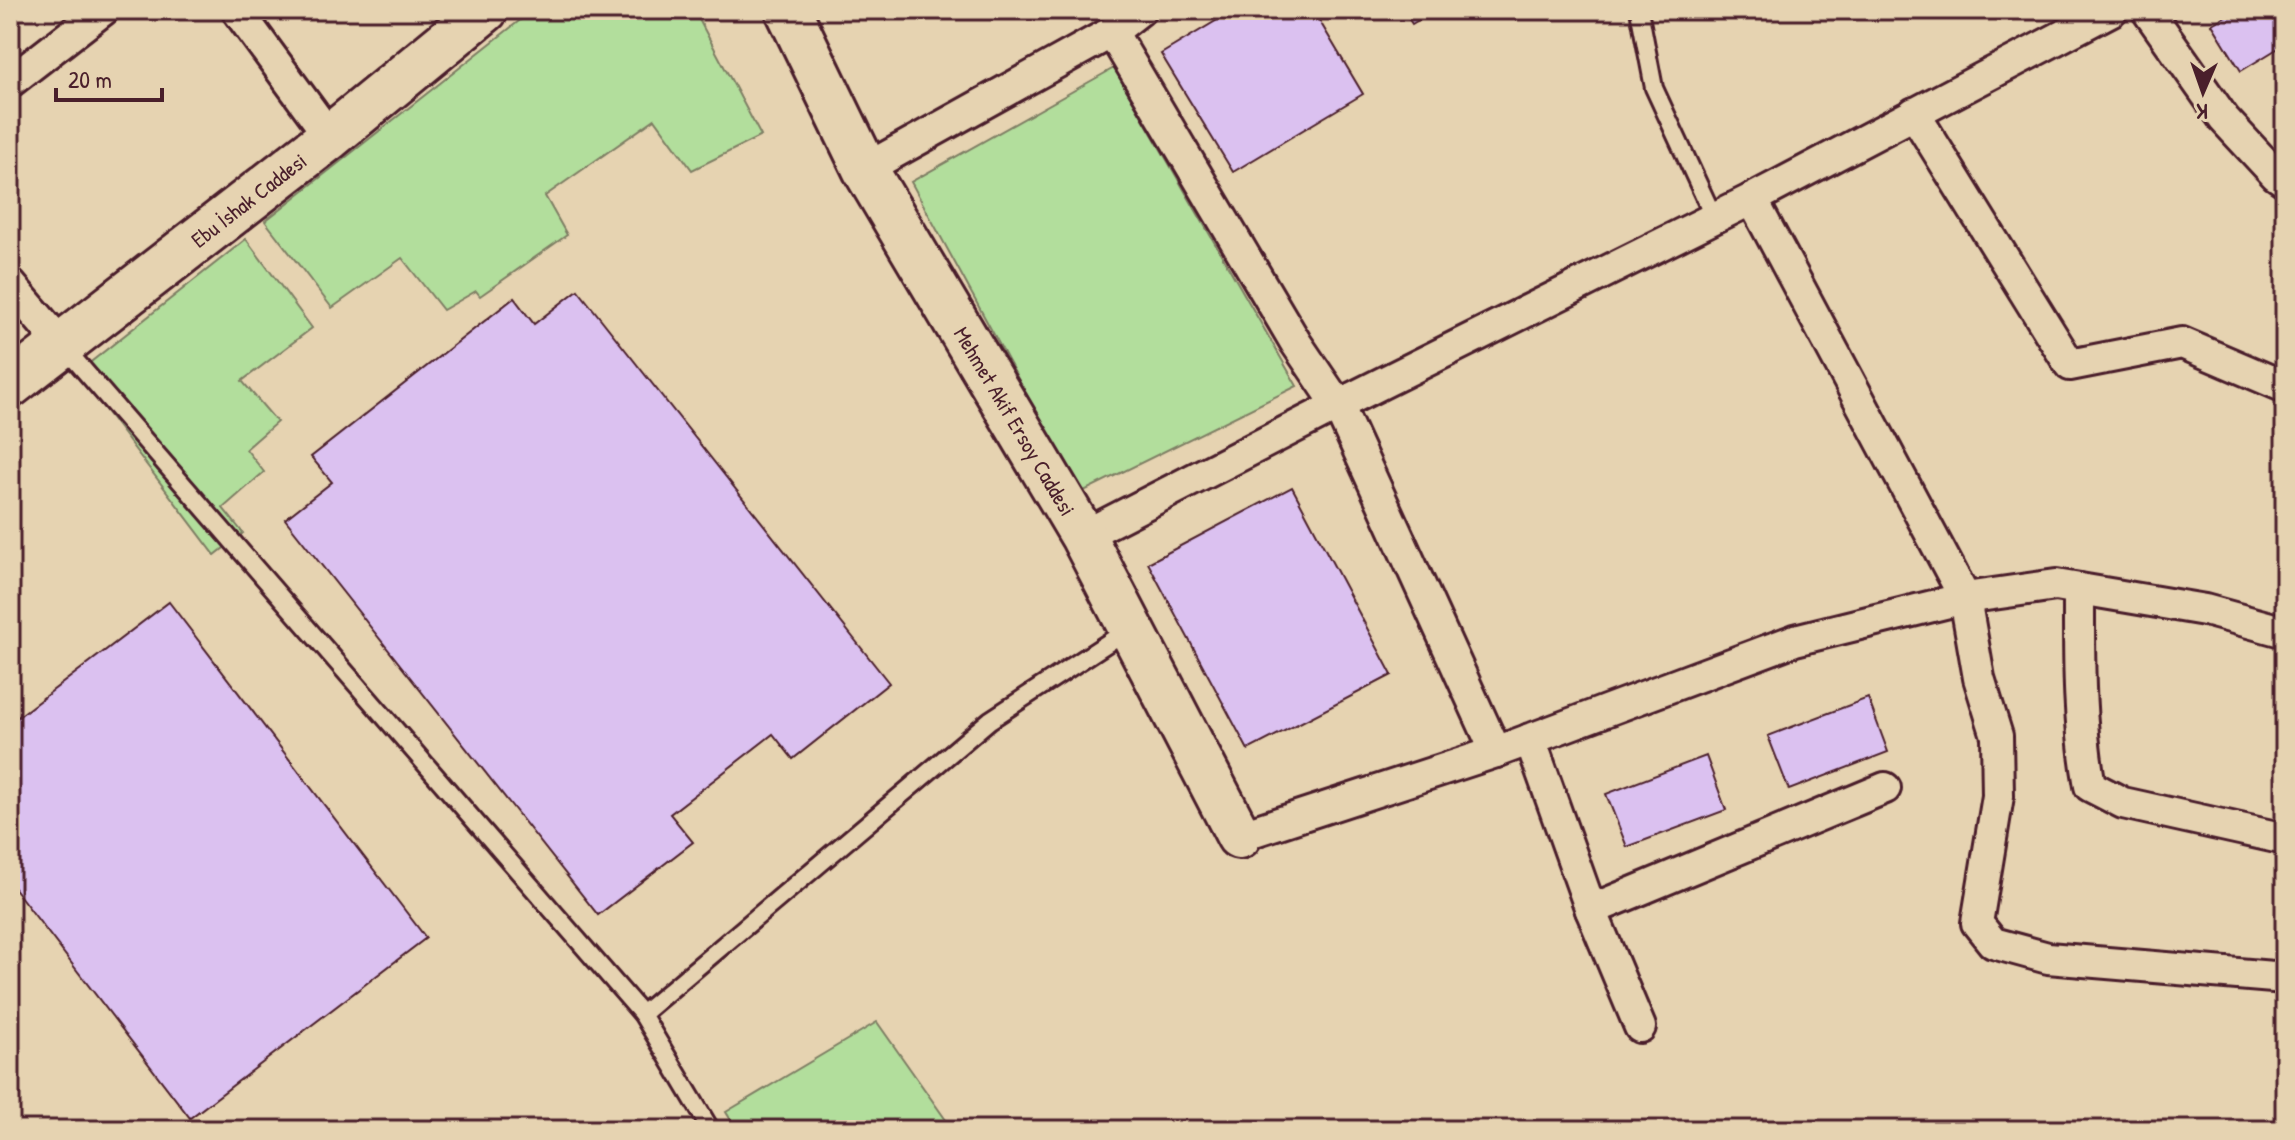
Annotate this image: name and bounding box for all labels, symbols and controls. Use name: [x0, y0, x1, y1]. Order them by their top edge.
scale bar: [56, 52, 162, 102]
north arrow: [2163, 52, 2243, 132]
text: 20 m: [68, 63, 112, 95]
text: K: [2196, 97, 2209, 127]
street label: Ebu İshak Caddesi: [185, 146, 313, 254]
street label: Mehmet Akif Ersoy Caddesi: [947, 321, 1083, 521]

